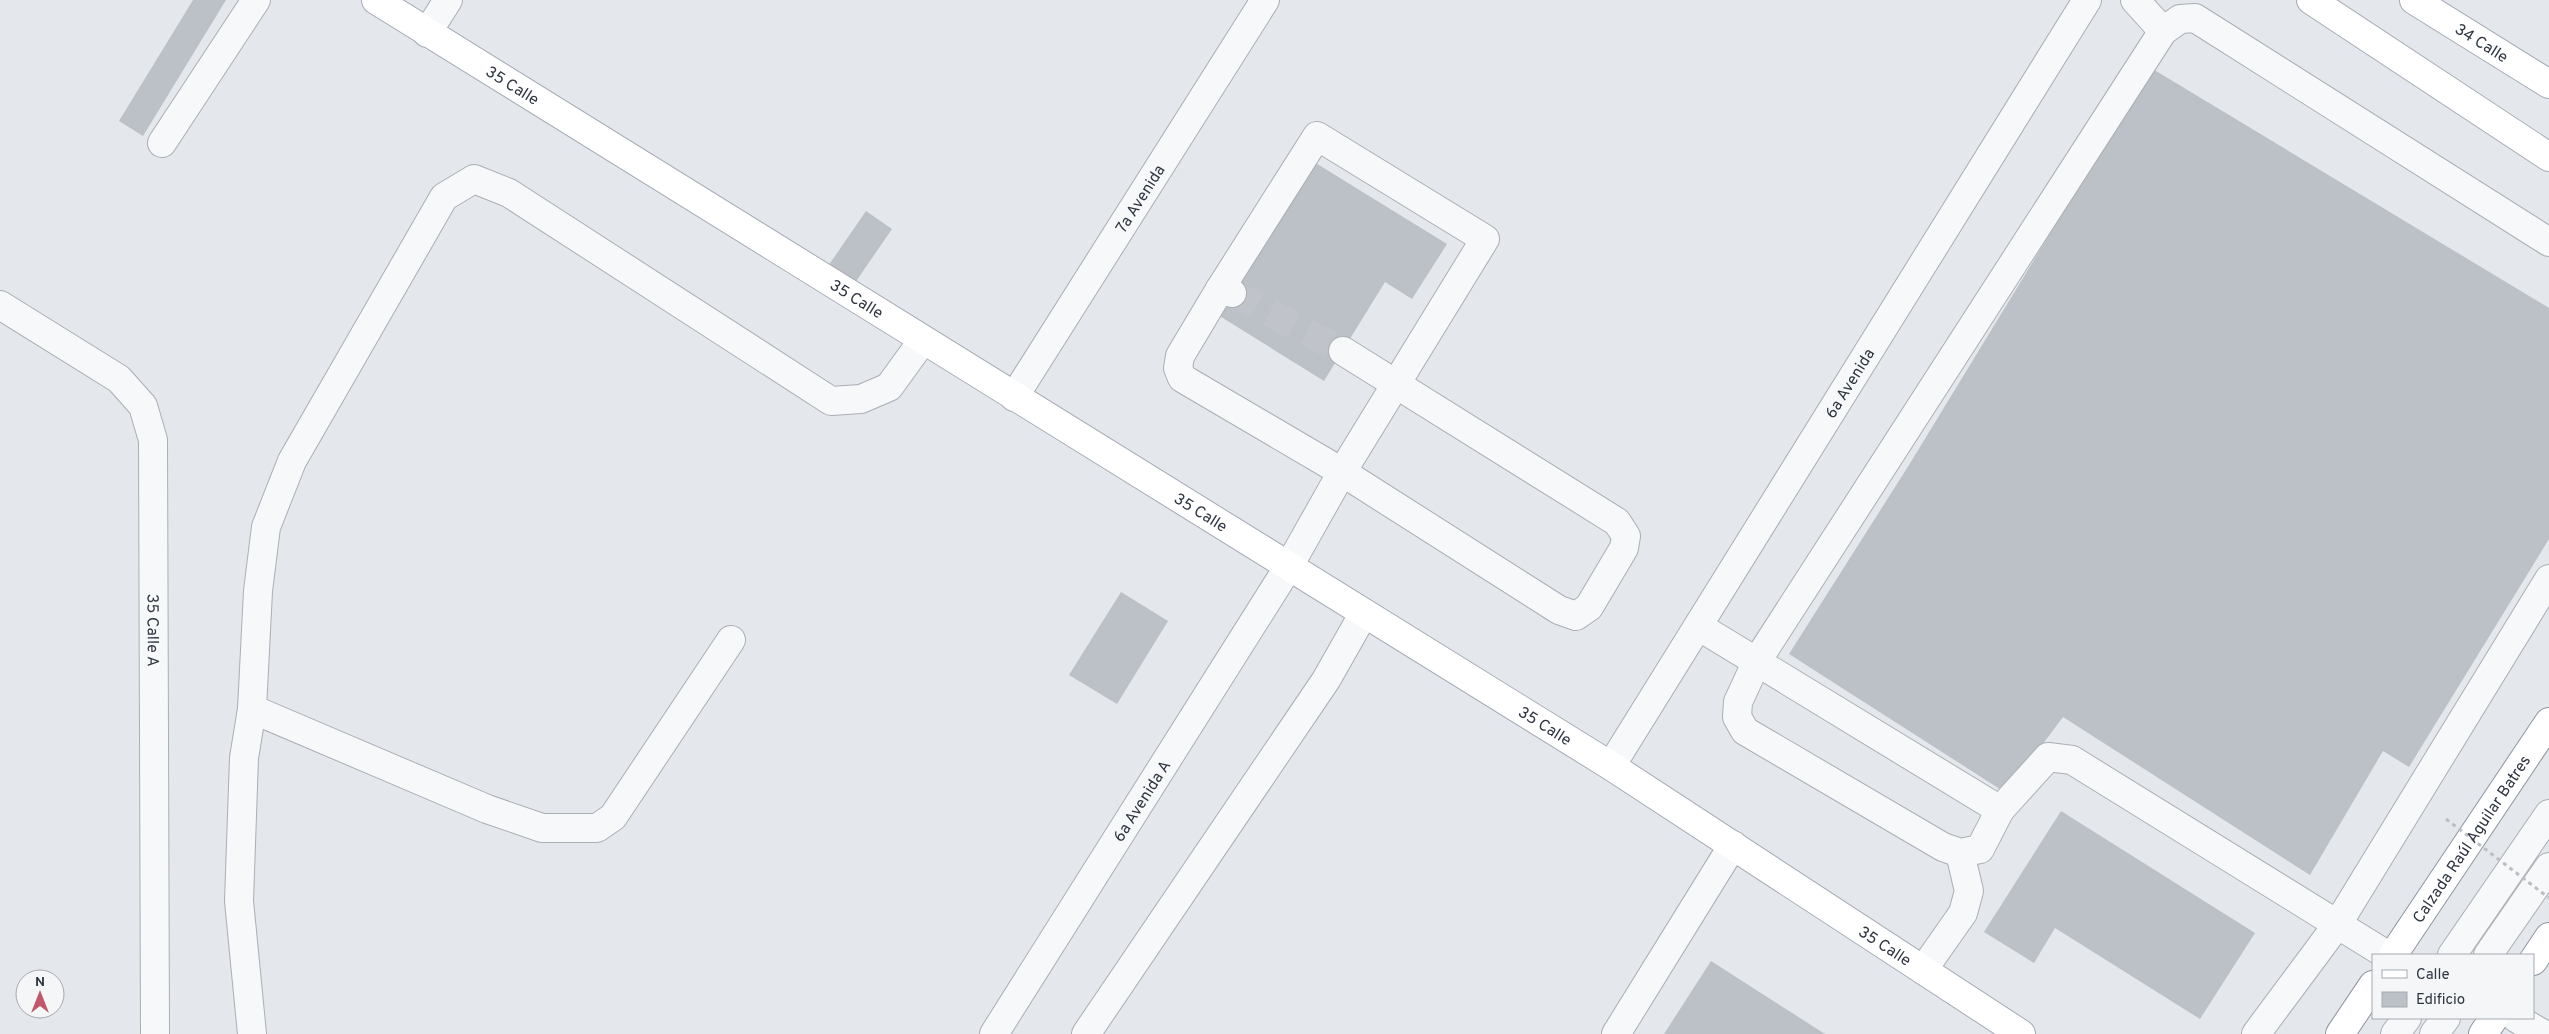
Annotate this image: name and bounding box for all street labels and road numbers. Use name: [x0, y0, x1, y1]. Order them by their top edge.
street label: 34 Calle: [2450, 20, 2511, 68]
street label: 35 Calle: [481, 62, 542, 111]
street label: 7a Avenida: [1112, 162, 1170, 237]
street label: 35 Calle: [826, 276, 886, 324]
street label: 6a Avenida: [1821, 345, 1880, 423]
street label: 35 Calle: [1170, 489, 1231, 538]
street label: 35 Calle A: [142, 594, 162, 667]
street label: 35 Calle: [1514, 703, 1575, 751]
street label: Calzada Raúl Aguilar Batres: [2409, 752, 2536, 928]
street label: 6a Avenida A: [1110, 757, 1176, 846]
street label: 35 Calle: [1854, 922, 1914, 972]

